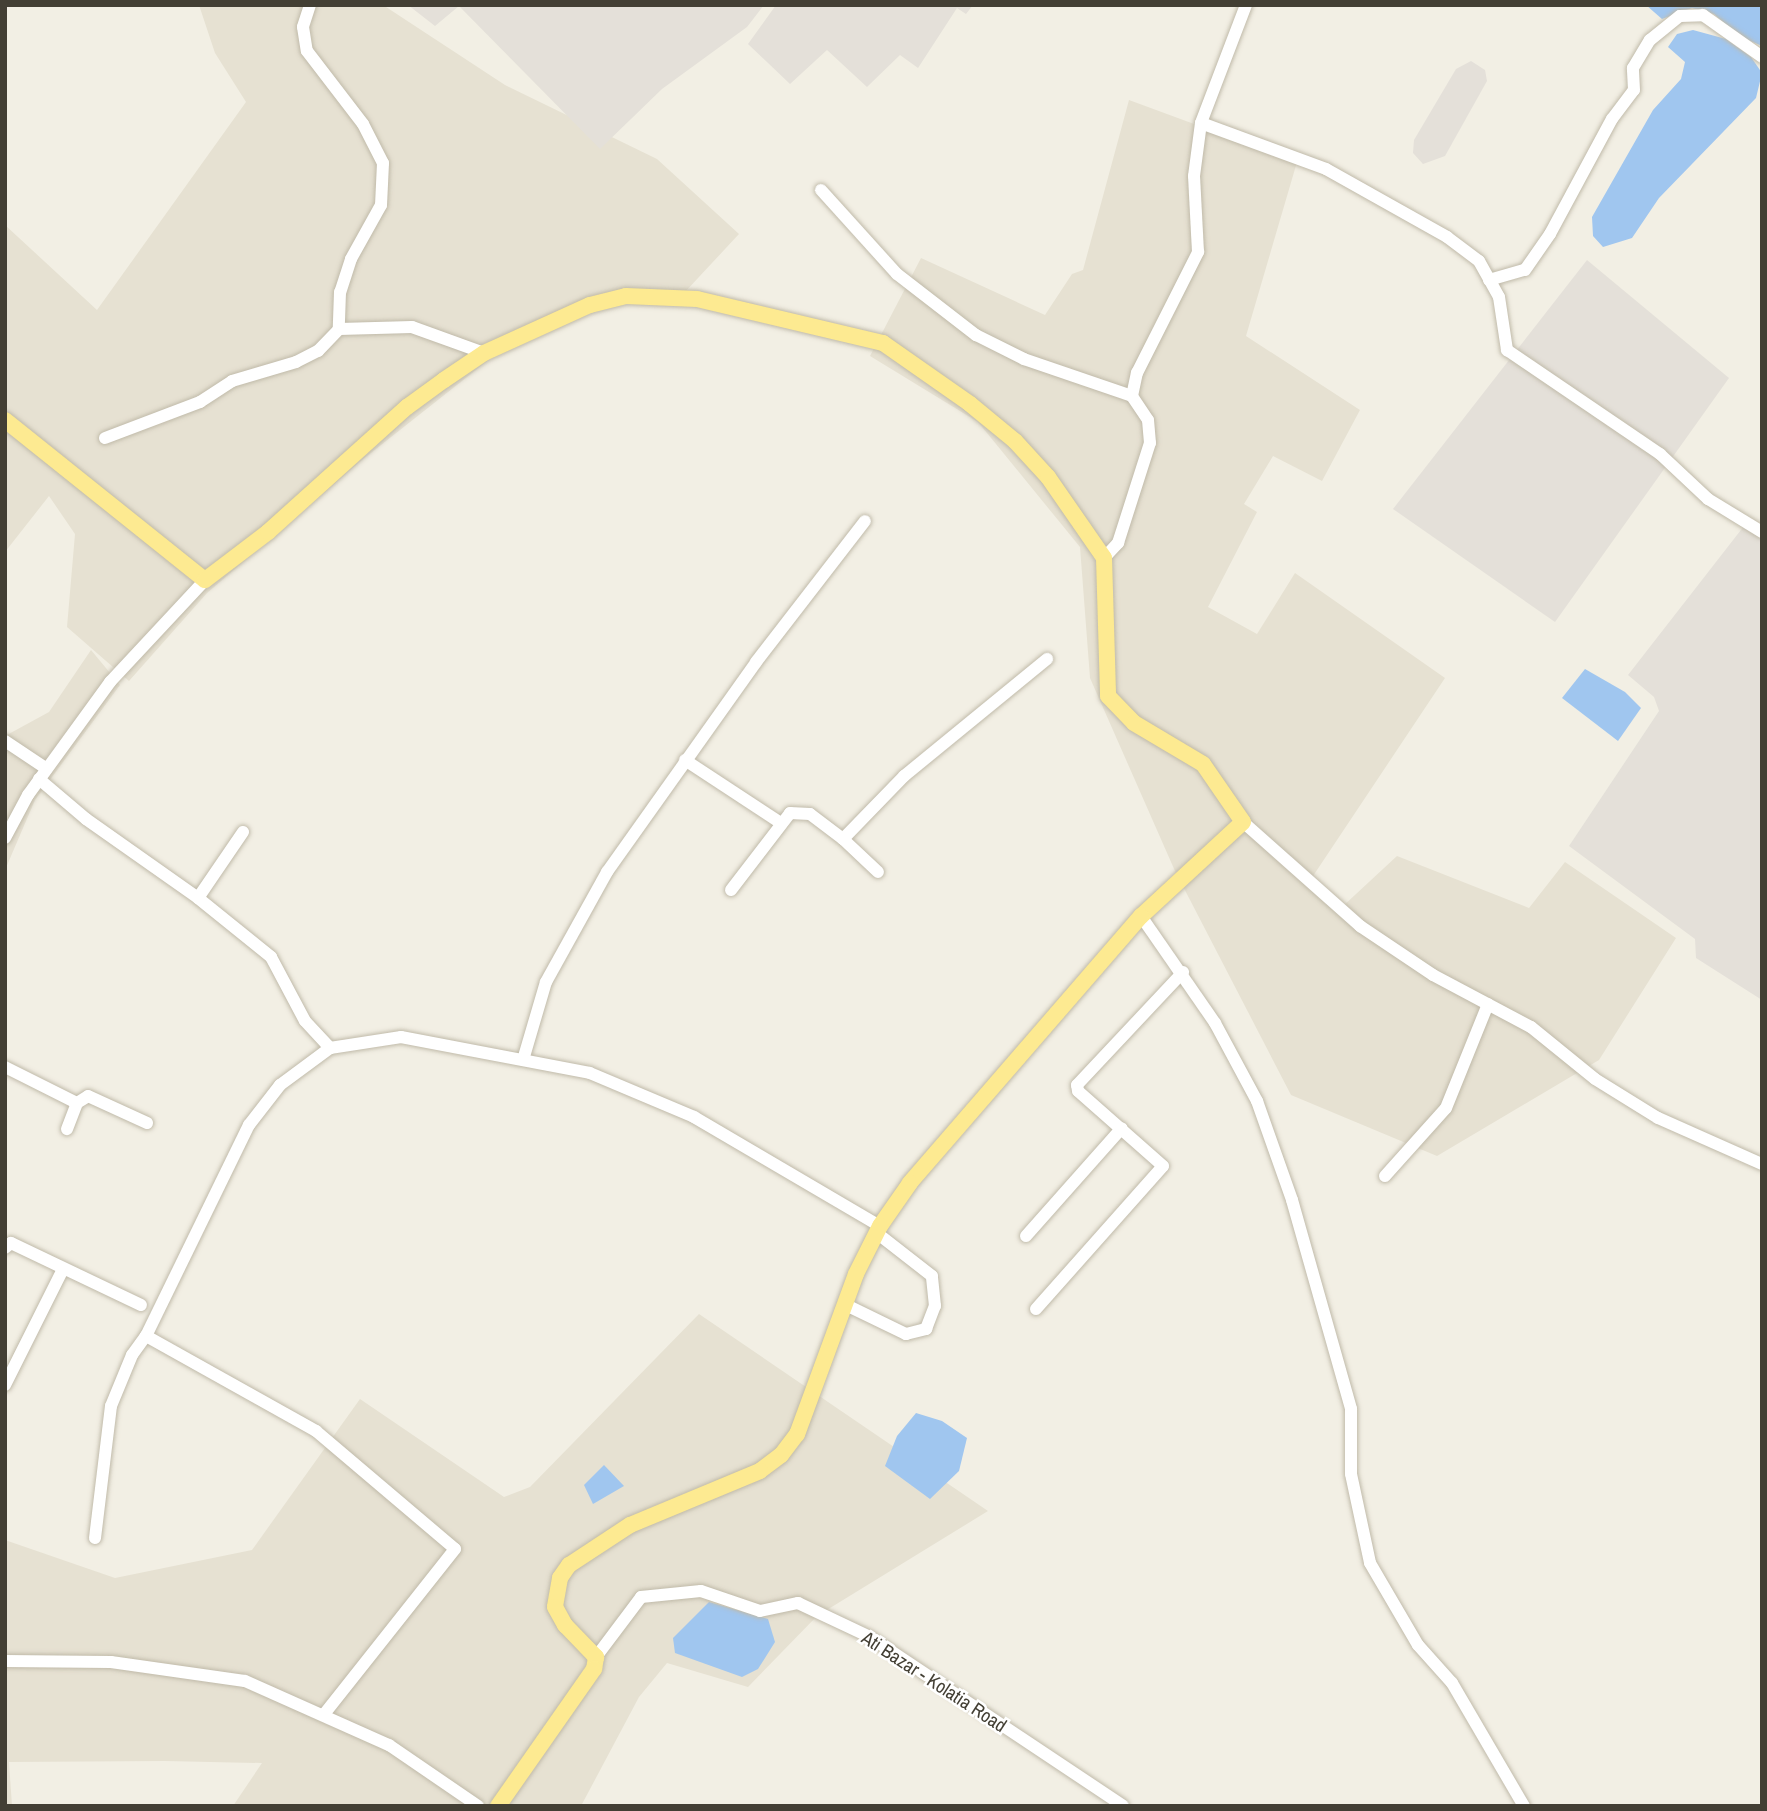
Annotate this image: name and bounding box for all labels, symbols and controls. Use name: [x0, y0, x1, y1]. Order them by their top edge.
street label: Ati Bazar - Kolatia Road: [857, 1627, 1011, 1737]

